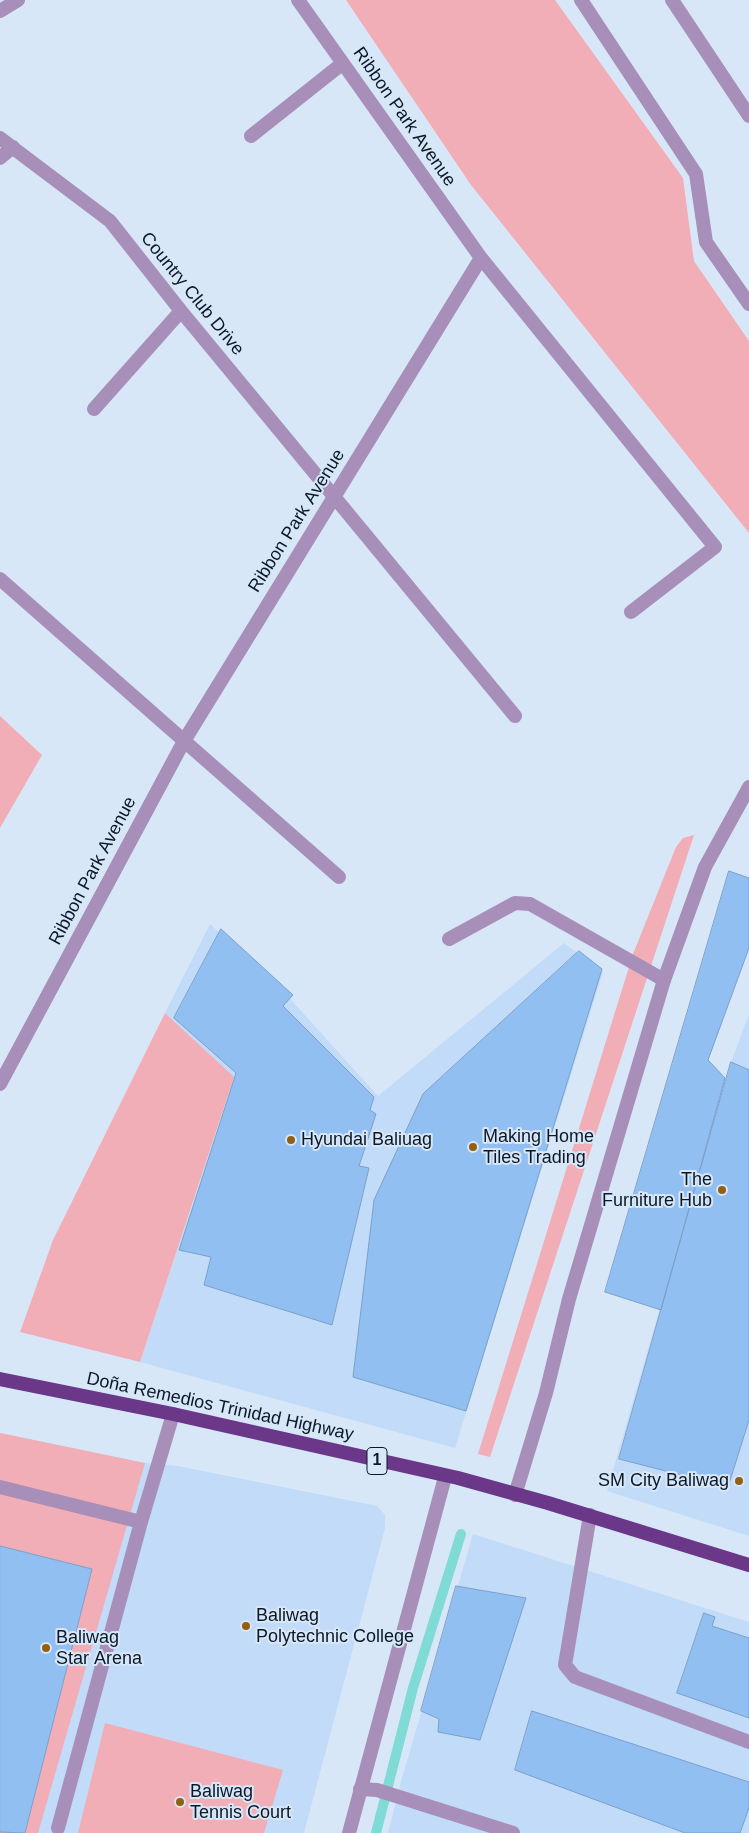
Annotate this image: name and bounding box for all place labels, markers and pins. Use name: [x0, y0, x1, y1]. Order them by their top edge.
place label: Making Home Tiles Trading: [483, 1126, 594, 1168]
place label: Hyundai Baliuag: [301, 1129, 432, 1151]
marker: Hyundai Baliuag: [285, 1134, 297, 1146]
marker: Making Home Tiles Trading: [467, 1141, 479, 1153]
place label: The Furniture Hub: [602, 1169, 712, 1212]
marker: The Furniture Hub: [716, 1184, 728, 1196]
place label: SM City Baliwag: [598, 1470, 729, 1492]
marker: SM City Baliwag: [733, 1475, 745, 1487]
place label: Baliwag Polytechnic College: [256, 1605, 414, 1648]
marker: Baliwag Polytechnic College: [240, 1620, 252, 1632]
place label: Baliwag Star Arena: [56, 1627, 142, 1670]
marker: Baliwag Star Arena: [40, 1642, 52, 1654]
place label: Baliwag Tennis Court: [190, 1781, 291, 1824]
marker: Baliwag Tennis Court: [174, 1796, 186, 1808]

